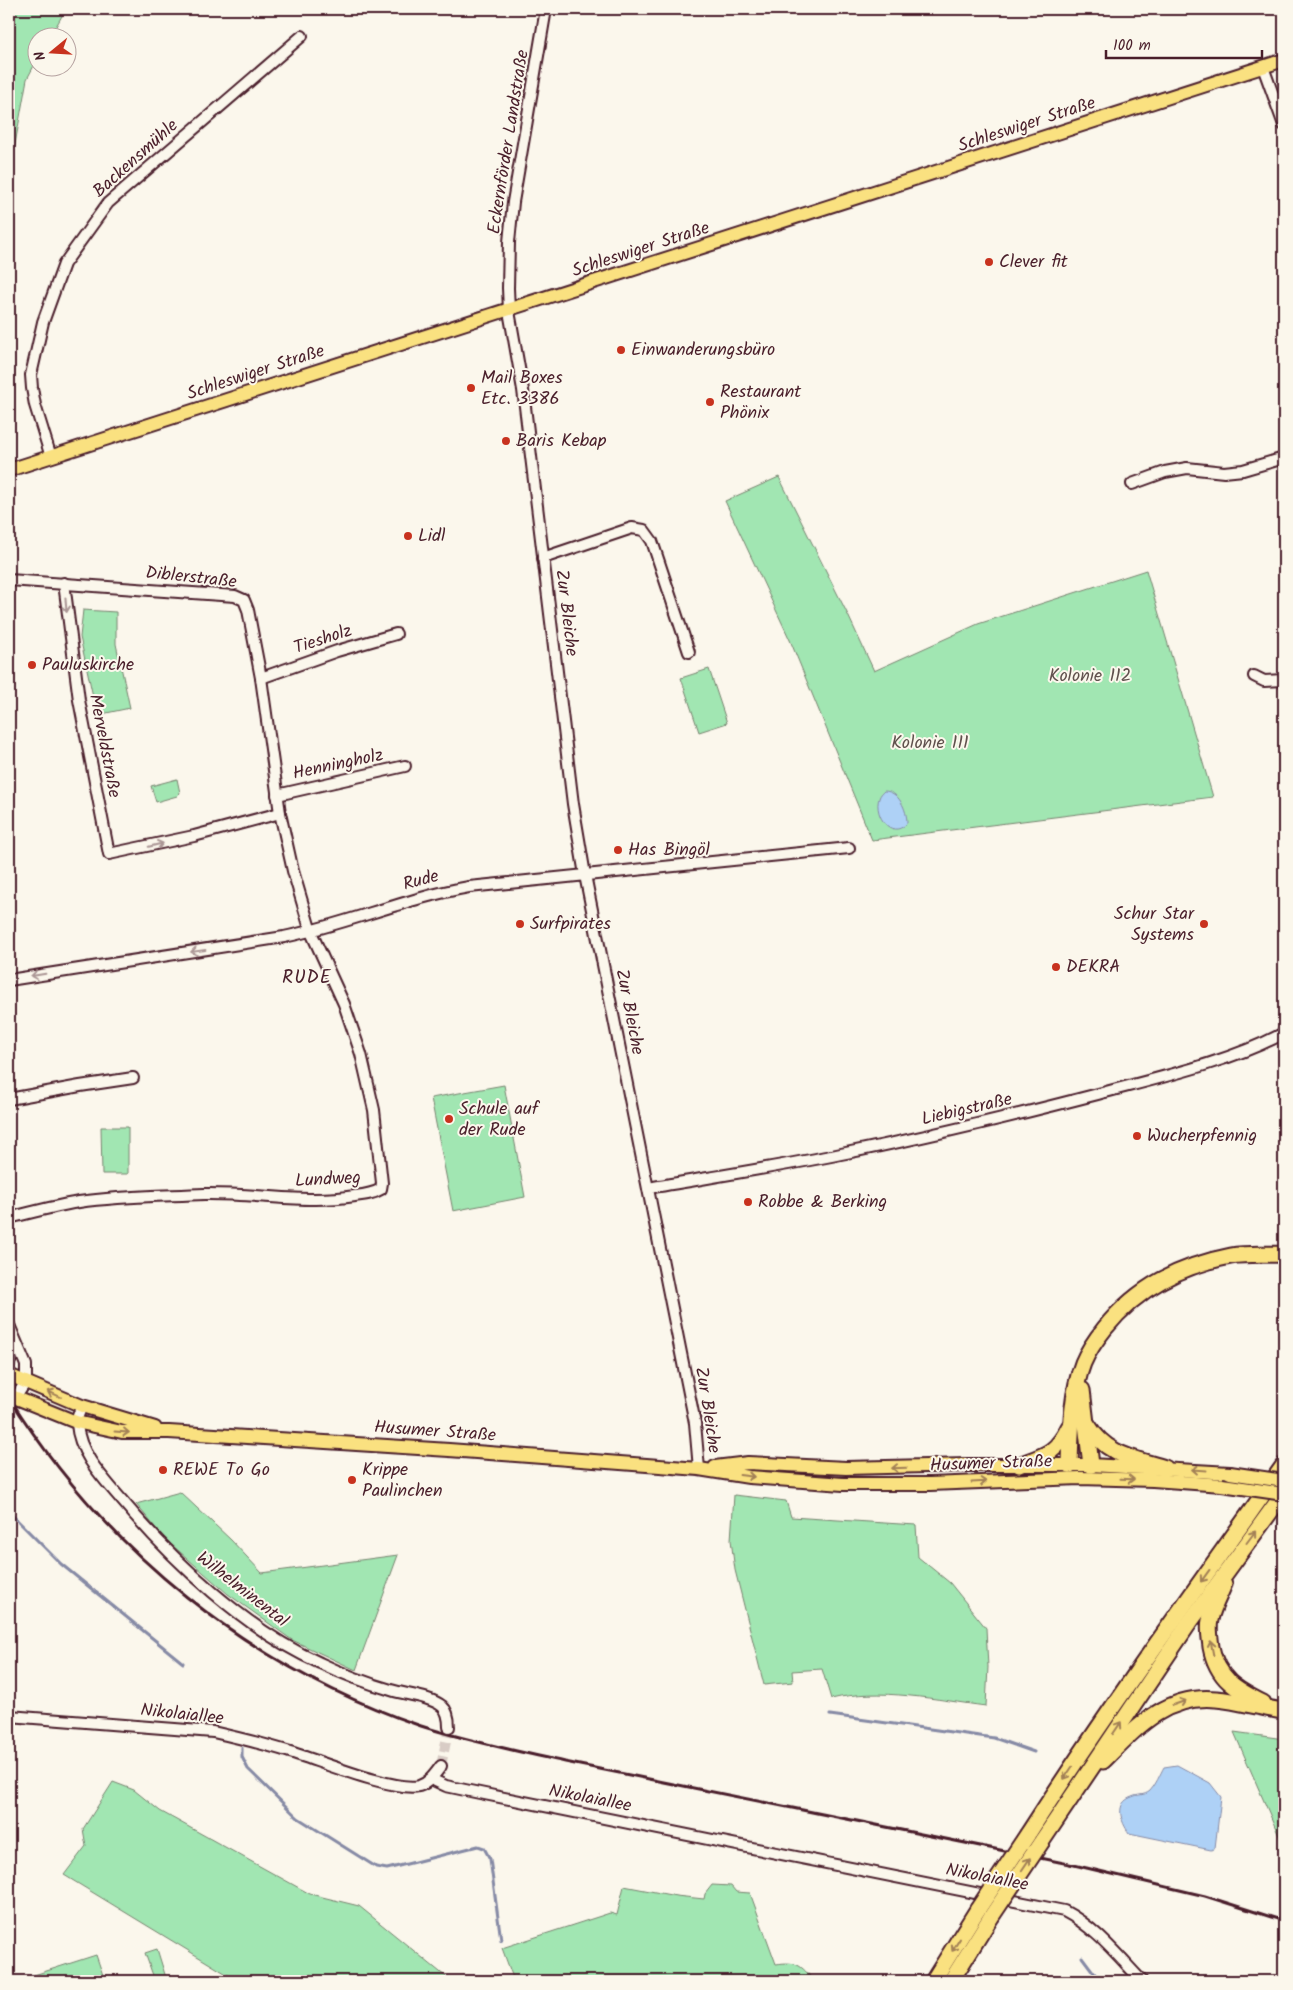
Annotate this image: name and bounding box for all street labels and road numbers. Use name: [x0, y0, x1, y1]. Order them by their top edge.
street label: Eckernförder Landstraße: [480, 48, 538, 236]
street label: Schleswiger Straße: [954, 89, 1100, 161]
street label: Backensmühle: [87, 112, 185, 206]
street label: Schleswiger Straße: [568, 214, 714, 286]
street label: Schleswiger Straße: [183, 337, 329, 409]
street label: Diblerstraße: [144, 559, 238, 597]
street label: Zur Bleiche: [546, 568, 586, 658]
street label: Tiesholz: [290, 617, 356, 663]
street label: Merveldstraße: [80, 692, 128, 800]
street label: Henningholz: [290, 741, 386, 789]
street label: Rude: [400, 862, 442, 900]
street label: Zur Bleiche: [606, 967, 652, 1057]
street label: Liebigstraße: [919, 1086, 1015, 1134]
street label: Lundweg: [294, 1164, 362, 1196]
street label: Zur Bleiche: [686, 1365, 728, 1455]
street label: Husumer Straße: [373, 1413, 497, 1451]
street label: Husumer Straße: [929, 1447, 1053, 1481]
street label: Wilhelminental: [189, 1545, 295, 1636]
street label: Nikolaiallee: [139, 1696, 225, 1734]
street label: Nikolaiallee: [546, 1777, 634, 1821]
street label: Nikolaiallee: [943, 1856, 1031, 1900]

